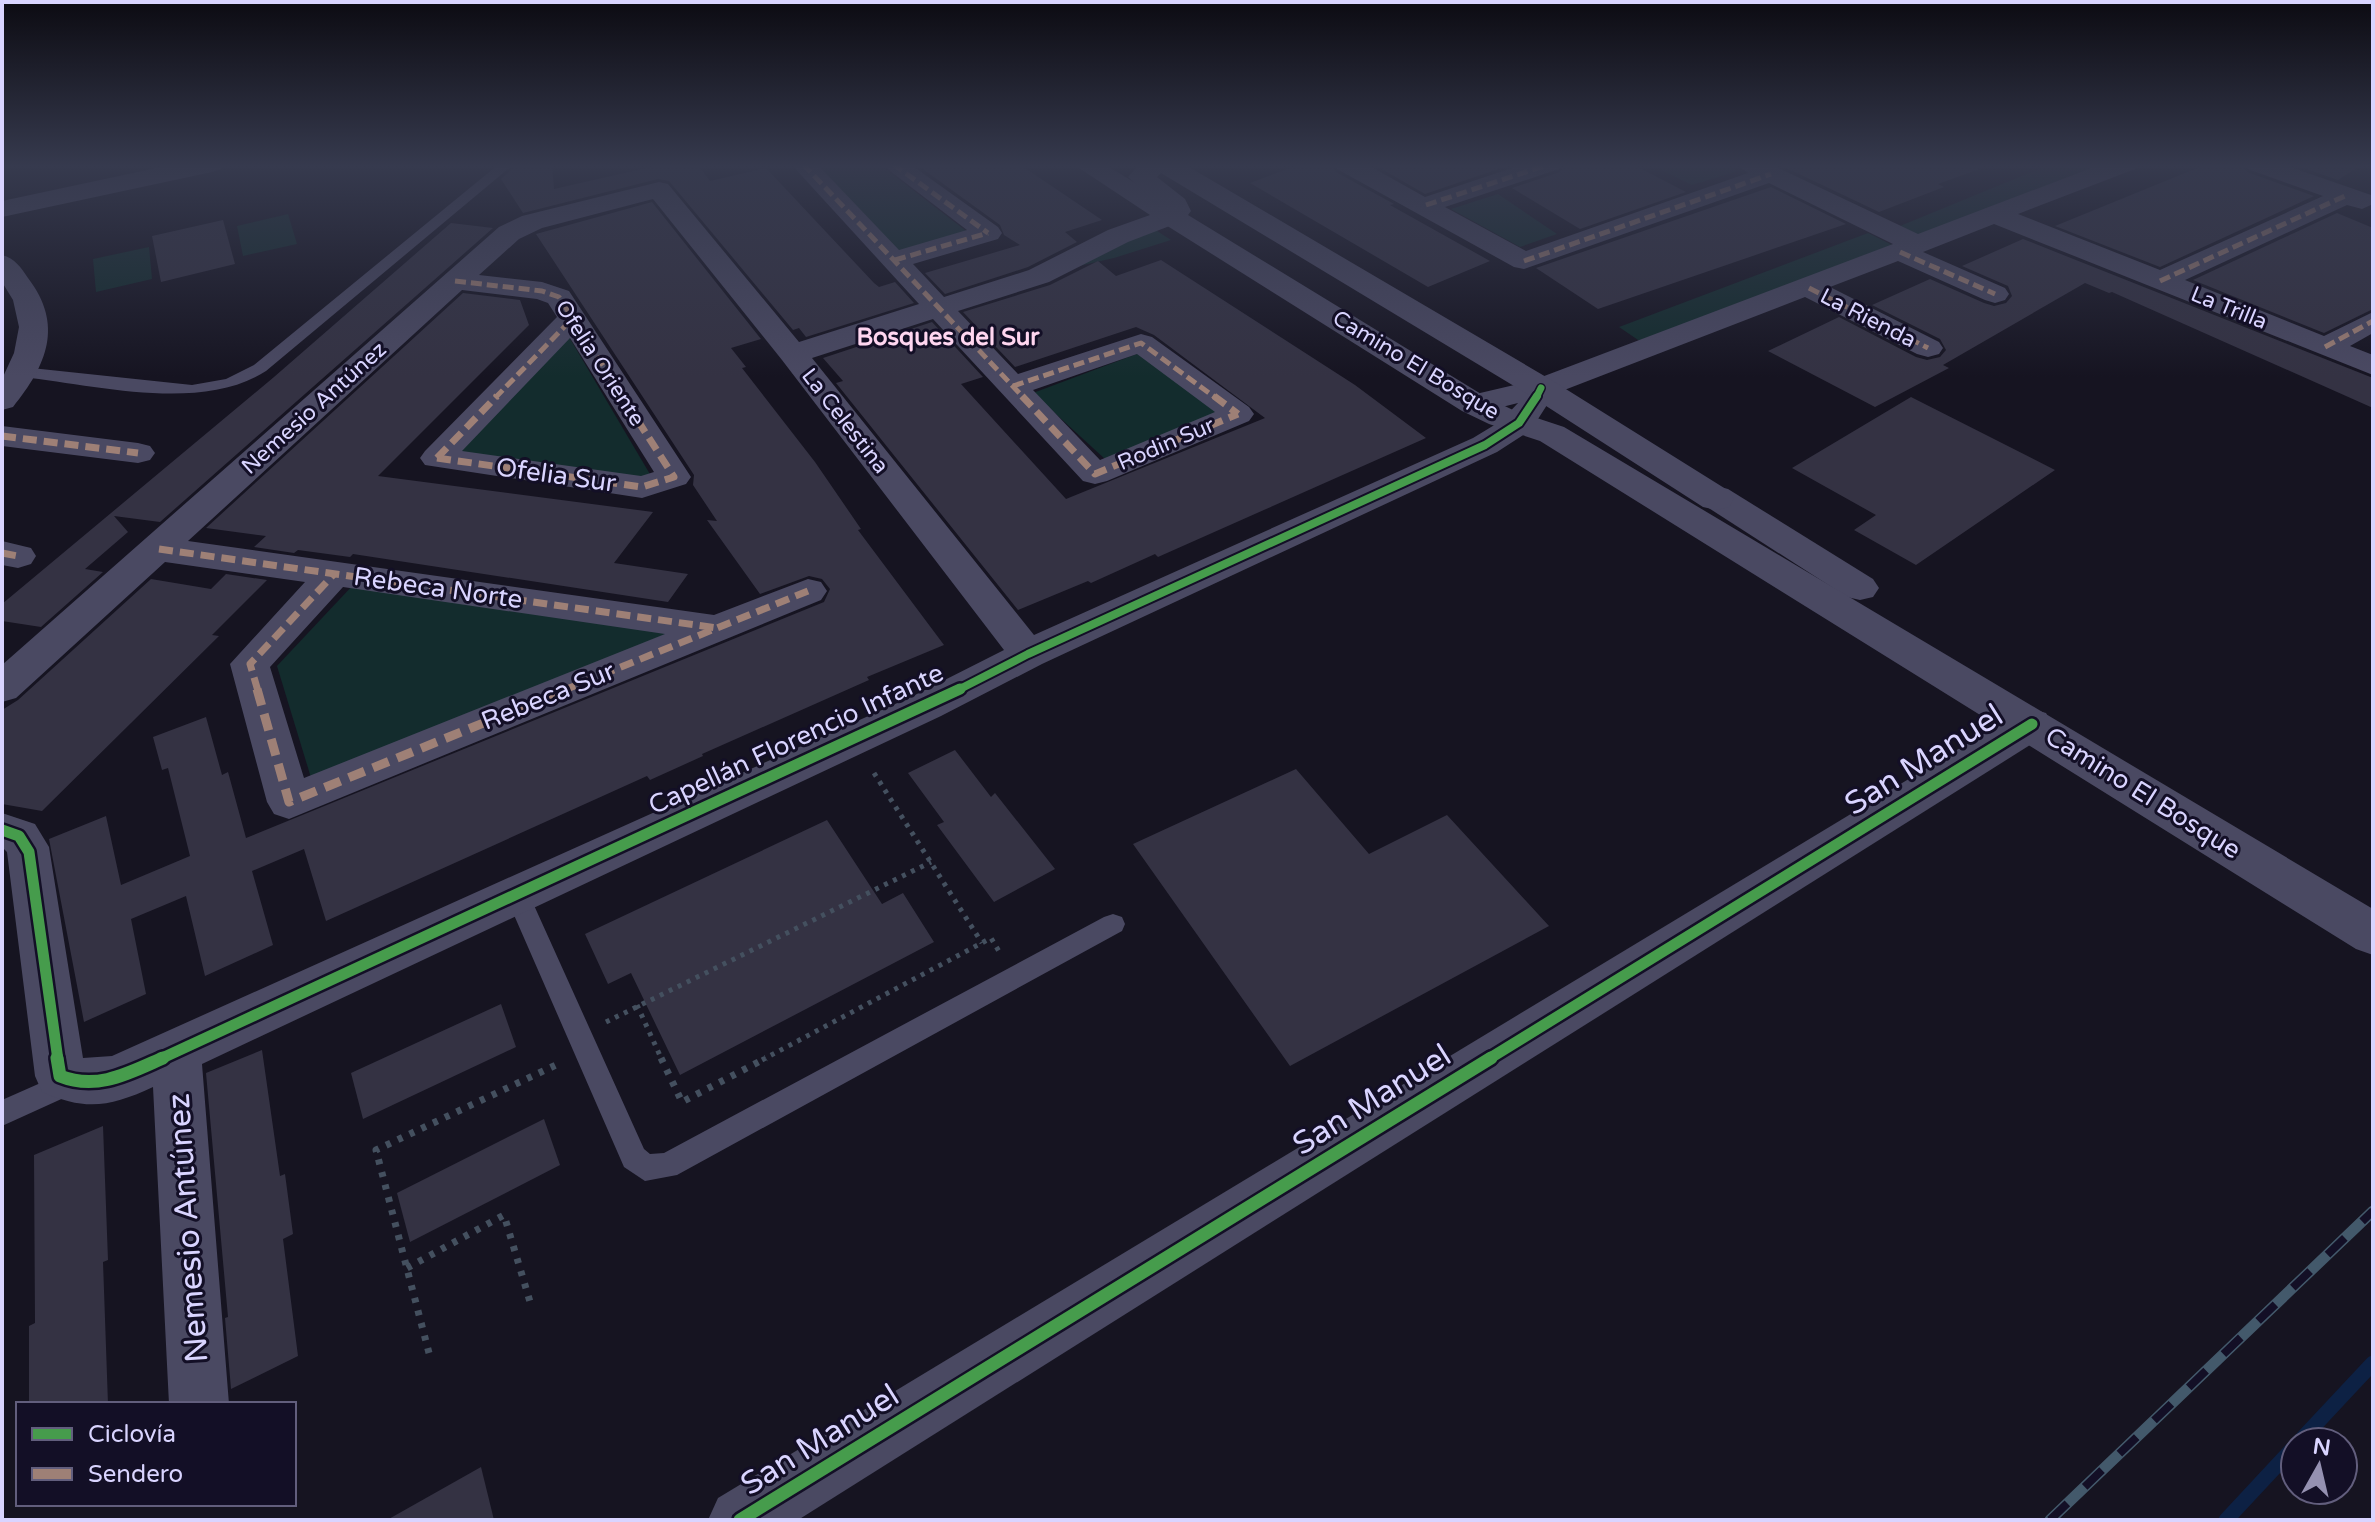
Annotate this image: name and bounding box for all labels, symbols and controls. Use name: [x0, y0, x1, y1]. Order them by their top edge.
street label: La Trilla: [2187, 281, 2271, 335]
street label: La Rienda: [1816, 283, 1920, 353]
street label: Ofelia Oriente: [550, 295, 650, 431]
street label: Camino El Bosque: [1328, 305, 1504, 425]
district label: Bosques del Sur: [856, 323, 1040, 352]
street label: Nemesio Antúnez: [236, 336, 392, 480]
street label: La Celestina: [796, 363, 894, 479]
street label: Rodin Sur: [1114, 412, 1219, 476]
street label: Ofelia Sur: [494, 451, 618, 499]
street label: Rebeca Norte: [352, 561, 524, 615]
street label: Rebeca Sur: [477, 655, 619, 737]
street label: Capellán Florencio Infante: [644, 657, 948, 821]
street label: San Manuel: [1838, 696, 2010, 824]
street label: Camino El Bosque: [2040, 720, 2246, 866]
street label: San Manuel: [1286, 1036, 1458, 1164]
street label: Nemesio Antúnez: [160, 1092, 216, 1364]
street label: San Manuel: [734, 1376, 906, 1504]
legend: [16, 1402, 296, 1506]
text: Ciclovía: [88, 1420, 176, 1449]
north arrow: [2279, 1426, 2359, 1506]
text: N: [2311, 1433, 2332, 1461]
text: Sendero: [88, 1460, 183, 1489]

